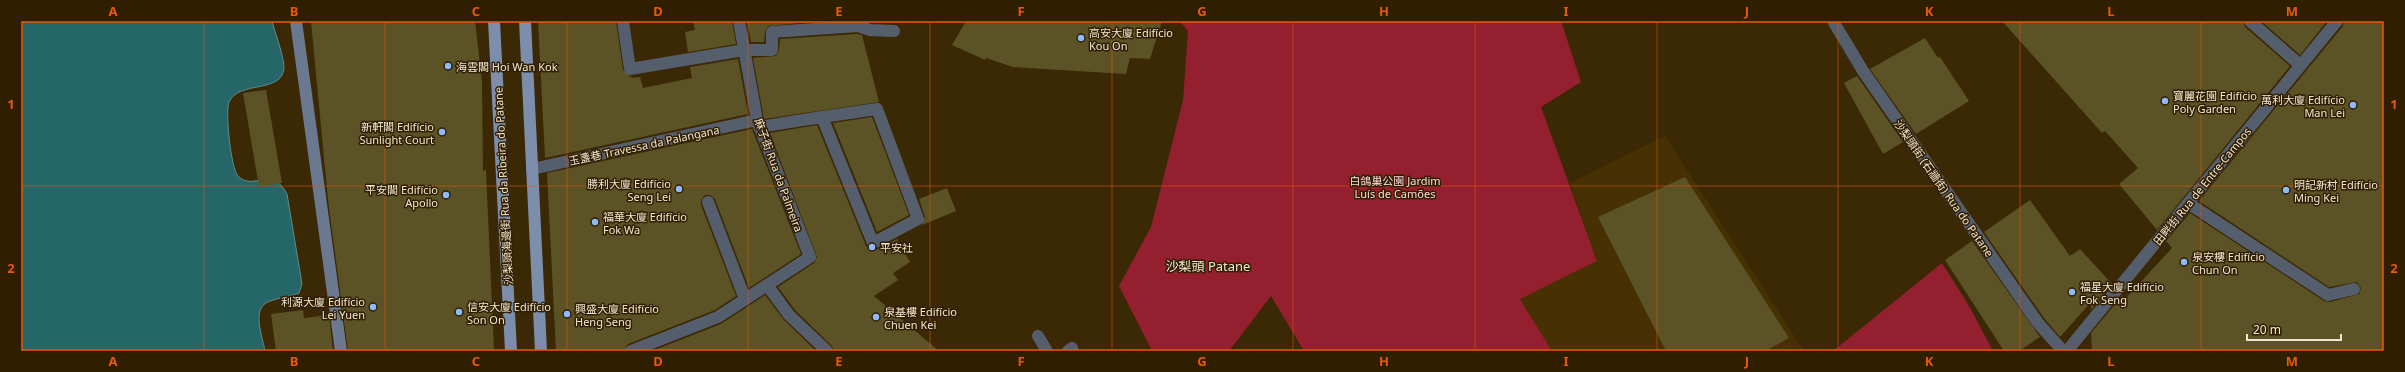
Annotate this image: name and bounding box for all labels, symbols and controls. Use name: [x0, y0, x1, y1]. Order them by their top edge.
text: A: [109, 2, 118, 20]
text: B: [290, 2, 298, 20]
text: C: [472, 2, 480, 20]
text: D: [653, 2, 663, 20]
text: E: [835, 2, 843, 20]
text: F: [1017, 2, 1025, 20]
text: G: [1197, 2, 1207, 20]
text: H: [1379, 2, 1389, 20]
text: I: [1563, 2, 1569, 20]
text: J: [1744, 2, 1749, 20]
text: K: [1925, 2, 1934, 20]
text: L: [2107, 2, 2115, 20]
text: M: [2286, 2, 2298, 20]
place label: 高安大廈 Edifício Kou On: [1089, 25, 1173, 53]
marker: 高安大廈 Edifício Kou On: [1076, 33, 1086, 43]
place label: 海雲閣 Hoi Wan Kok: [456, 59, 558, 74]
marker: 海雲閣 Hoi Wan Kok: [443, 61, 453, 71]
street label: 沙梨頭海邊街 Rua da Ribeira do Patane: [490, 87, 516, 285]
place label: 寶麗花園 Edifício Poly Garden: [2173, 88, 2257, 116]
place label: 萬利大廈 Edifício Man Lei: [2261, 92, 2345, 120]
text: 1: [7, 95, 15, 113]
text: 1: [2390, 95, 2398, 113]
marker: 寶麗花園 Edifício Poly Garden: [2160, 96, 2170, 106]
marker: 萬利大廈 Edifício Man Lei: [2348, 100, 2358, 110]
street label: 麻子街 Rua da Palmeira: [751, 116, 807, 234]
street label: 沙梨頭街 (石牆街) Rua do Patane: [1891, 116, 1997, 260]
place label: 新軒閣 Edifício Sunlight Court: [359, 119, 434, 147]
street label: 玉盞巷 Travessa da Palangana: [567, 122, 721, 168]
street label: 田畔街 Rua de Entre-Campos: [2150, 124, 2254, 248]
marker: 新軒閣 Edifício Sunlight Court: [437, 127, 447, 137]
park label: 白鴿巢公園 Jardim Luís de Camões: [1349, 173, 1441, 201]
place label: 勝利大廈 Edifício Seng Lei: [587, 176, 671, 204]
place label: 明記新村 Edifício Ming Kei: [2294, 177, 2378, 205]
place label: 平安閣 Edifício Apollo: [365, 182, 438, 210]
marker: 勝利大廈 Edifício Seng Lei: [674, 184, 684, 194]
marker: 明記新村 Edifício Ming Kei: [2281, 185, 2291, 195]
marker: 平安閣 Edifício Apollo: [441, 190, 451, 200]
place label: 福華大廈 Edifício Fok Wa: [603, 209, 687, 237]
marker: 福華大廈 Edifício Fok Wa: [590, 217, 600, 227]
place label: 平安社: [880, 240, 913, 255]
marker: 平安社: [867, 242, 877, 252]
place label: 泉安樓 Edifício Chun On: [2192, 249, 2265, 277]
district label: 沙梨頭 Patane: [1166, 257, 1250, 275]
marker: 泉安樓 Edifício Chun On: [2179, 257, 2189, 267]
text: 2: [7, 259, 15, 277]
text: 2: [2390, 259, 2398, 277]
place label: 福星大廈 Edifício Fok Seng: [2080, 279, 2164, 307]
marker: 福星大廈 Edifício Fok Seng: [2067, 287, 2077, 297]
place label: 利源大廈 Edifício Lei Yuen: [281, 294, 365, 322]
place label: 信安大廈 Edifício Son On: [467, 299, 551, 327]
place label: 興盛大廈 Edifício Heng Seng: [575, 301, 659, 329]
marker: 利源大廈 Edifício Lei Yuen: [368, 302, 378, 312]
place label: 泉基樓 Edifício Chuen Kei: [884, 304, 957, 332]
marker: 信安大廈 Edifício Son On: [454, 307, 464, 317]
marker: 興盛大廈 Edifício Heng Seng: [562, 309, 572, 319]
marker: 泉基樓 Edifício Chuen Kei: [871, 312, 881, 322]
scale bar: [2247, 316, 2341, 342]
text: 20 m: [2253, 321, 2281, 338]
text: A: [109, 352, 118, 370]
text: B: [290, 352, 298, 370]
text: C: [472, 352, 480, 370]
text: D: [653, 352, 663, 370]
text: E: [835, 352, 843, 370]
text: F: [1017, 352, 1025, 370]
text: G: [1197, 352, 1207, 370]
text: H: [1379, 352, 1389, 370]
text: I: [1563, 352, 1569, 370]
text: J: [1744, 352, 1749, 370]
text: K: [1925, 352, 1934, 370]
text: L: [2107, 352, 2115, 370]
text: M: [2286, 352, 2298, 370]

